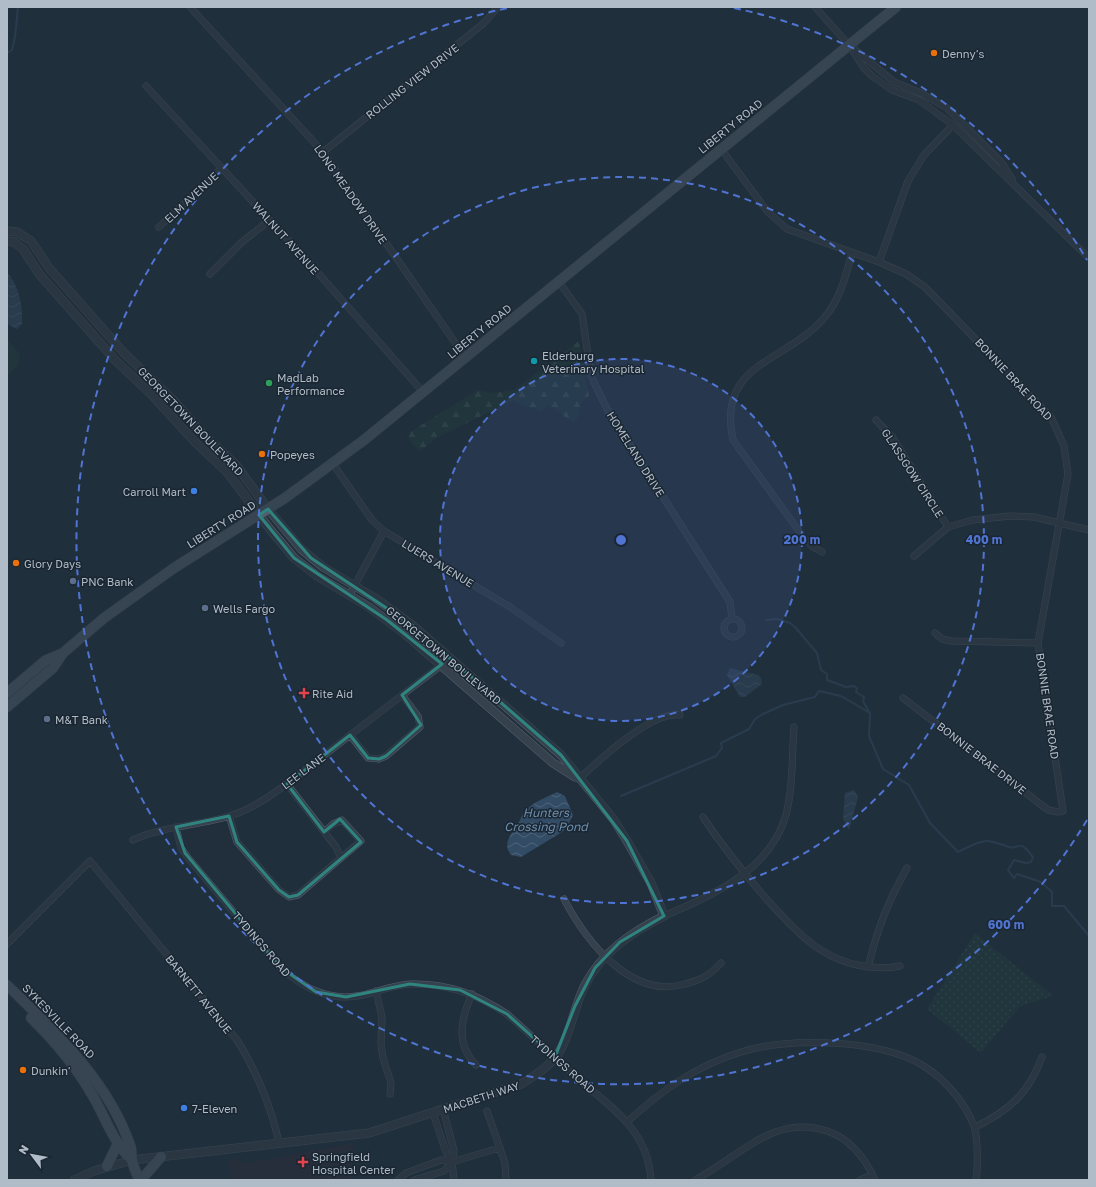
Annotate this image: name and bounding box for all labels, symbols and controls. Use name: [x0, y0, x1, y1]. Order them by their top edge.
street label: ROLLING VIEW DRIVE: [363, 41, 461, 121]
place label: Denny's: [942, 47, 984, 60]
marker: Denny's: [929, 48, 939, 58]
street label: LIBERTY ROAD: [695, 96, 765, 156]
street label: LONG MEADOW DRIVE: [312, 142, 390, 246]
street label: ELM AVENUE: [161, 169, 221, 225]
street label: WALNUT AVENUE: [250, 199, 322, 277]
street label: LIBERTY ROAD: [444, 301, 514, 361]
street label: BONNIE BRAE ROAD: [973, 335, 1056, 423]
place label: Elderburg Veterinary Hospital: [542, 349, 645, 375]
marker: Elderburg Veterinary Hospital: [529, 356, 539, 366]
street label: GEORGETOWN BOULEVARD: [135, 364, 247, 478]
place label: MadLab Performance: [277, 371, 345, 397]
marker: MadLab Performance: [264, 378, 274, 388]
street label: HOMELAND DRIVE: [604, 409, 668, 499]
street label: GLASSGOW CIRCLE: [879, 426, 947, 520]
place label: Popeyes: [270, 448, 315, 461]
marker: Popeyes: [257, 449, 267, 459]
place label: Carroll Mart: [123, 485, 186, 498]
marker: Carroll Mart: [189, 486, 199, 496]
street label: LIBERTY ROAD: [184, 498, 258, 550]
text: 200 m: [784, 532, 820, 547]
text: 400 m: [966, 532, 1002, 547]
centre of rings: [614, 533, 628, 547]
street label: LUERS AVENUE: [400, 536, 477, 590]
place label: Glory Days: [24, 557, 81, 570]
marker: Glory Days: [11, 558, 21, 568]
place label: PNC Bank: [81, 575, 133, 588]
marker: PNC Bank: [68, 576, 78, 586]
place label: Wells Fargo: [213, 602, 276, 615]
marker: Wells Fargo: [200, 603, 210, 613]
street label: GEORGETOWN BOULEVARD: [384, 603, 504, 707]
street label: BONNIE BRAE ROAD: [1034, 652, 1062, 760]
place label: Rite Aid: [312, 687, 353, 700]
marker: Rite Aid: [299, 688, 309, 698]
place label: M&T Bank: [55, 713, 108, 726]
marker: M&T Bank: [42, 714, 52, 724]
street label: BONNIE BRAE DRIVE: [935, 719, 1029, 797]
street label: LEE LANE: [279, 750, 328, 792]
water label: Hunters Crossing Pond: [504, 805, 589, 834]
street label: TYDINGS ROAD: [230, 909, 294, 979]
text: 600 m: [988, 917, 1024, 932]
street label: BARNETT AVENUE: [163, 952, 235, 1036]
street label: SYKESVILLE ROAD: [20, 981, 98, 1061]
street label: TYDINGS ROAD: [528, 1032, 598, 1096]
place label: Dunkin': [31, 1064, 70, 1077]
marker: Dunkin': [18, 1065, 28, 1075]
street label: MACBETH WAY: [441, 1079, 521, 1115]
place label: 7-Eleven: [192, 1102, 237, 1115]
marker: 7-Eleven: [179, 1103, 189, 1113]
north arrow: [12, 1135, 52, 1175]
text: N: [15, 1142, 31, 1156]
place label: Springfield Hospital Center: [312, 1150, 396, 1176]
marker: Springfield Hospital Center: [297, 1156, 309, 1168]

